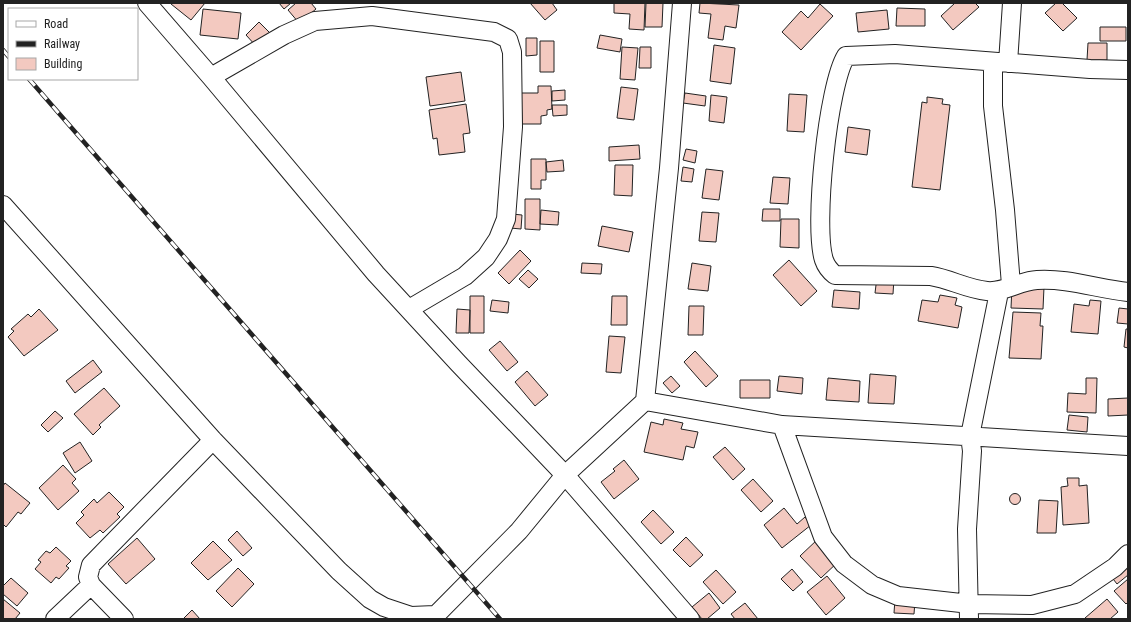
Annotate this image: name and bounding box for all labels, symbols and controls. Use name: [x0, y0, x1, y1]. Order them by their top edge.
legend: [8, 8, 138, 80]
text: Road: [44, 17, 68, 31]
text: Railway: [44, 37, 80, 51]
text: Building: [44, 57, 82, 71]

